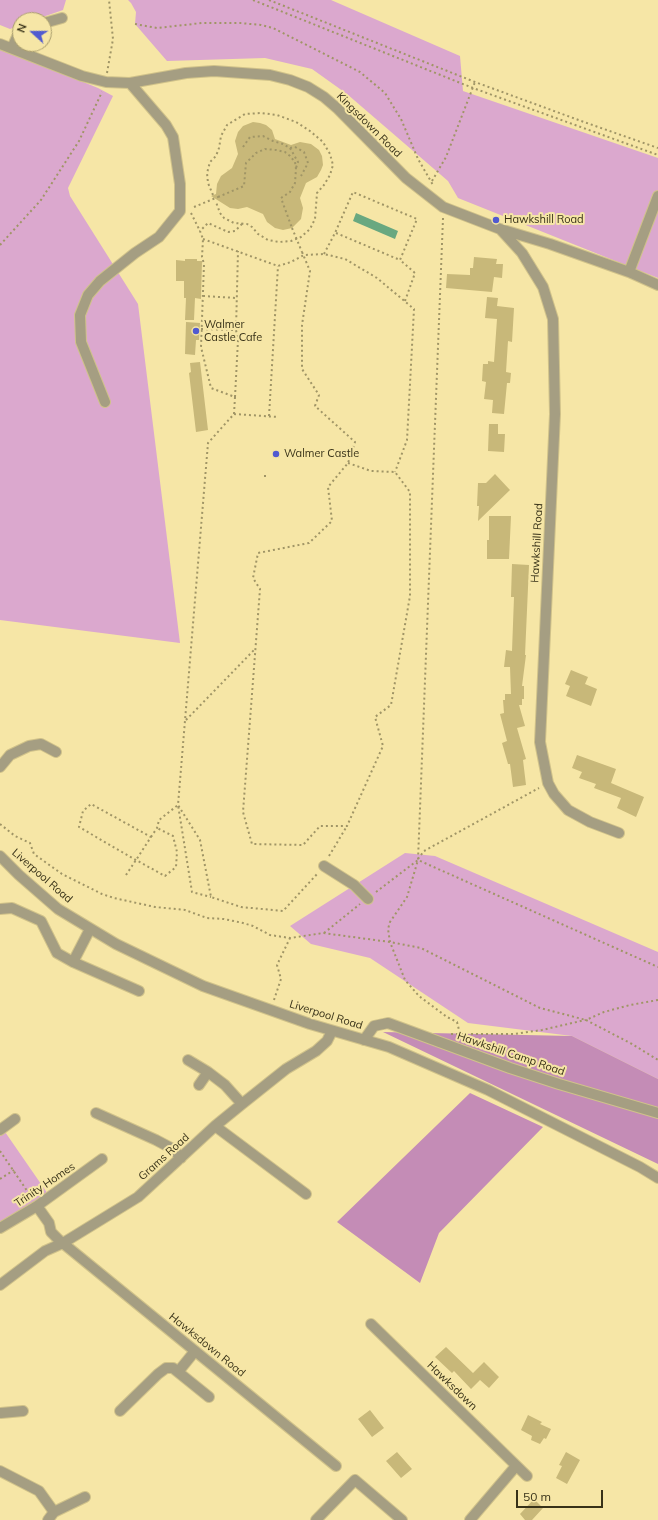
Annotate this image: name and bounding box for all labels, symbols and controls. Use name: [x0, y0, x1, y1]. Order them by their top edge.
north arrow: [12, 12, 52, 52]
text: N: [14, 22, 30, 34]
street label: Kingsdown Road: [334, 90, 404, 160]
place label: Hawkshill Road: [504, 213, 584, 227]
marker: Hawkshill Road: [491, 215, 501, 225]
place label: Walmer Castle Cafe: [204, 318, 262, 344]
marker: Walmer Castle Cafe: [191, 326, 201, 336]
place label: Walmer Castle: [284, 447, 359, 461]
marker: Walmer Castle: [271, 449, 281, 459]
street label: Hawkshill Road: [528, 503, 546, 583]
street label: Liverpool Road: [9, 846, 75, 906]
street label: Liverpool Road: [288, 998, 364, 1032]
street label: Hawkshill Camp Road: [456, 1029, 566, 1079]
street label: Grams Road: [136, 1131, 192, 1183]
street label: Trinity Homes: [12, 1160, 78, 1210]
street label: Hawksdown Road: [166, 1310, 248, 1380]
street label: Hawksdown: [424, 1359, 480, 1413]
scale bar: [518, 1482, 605, 1508]
text: 50 m: [523, 1489, 551, 1504]

